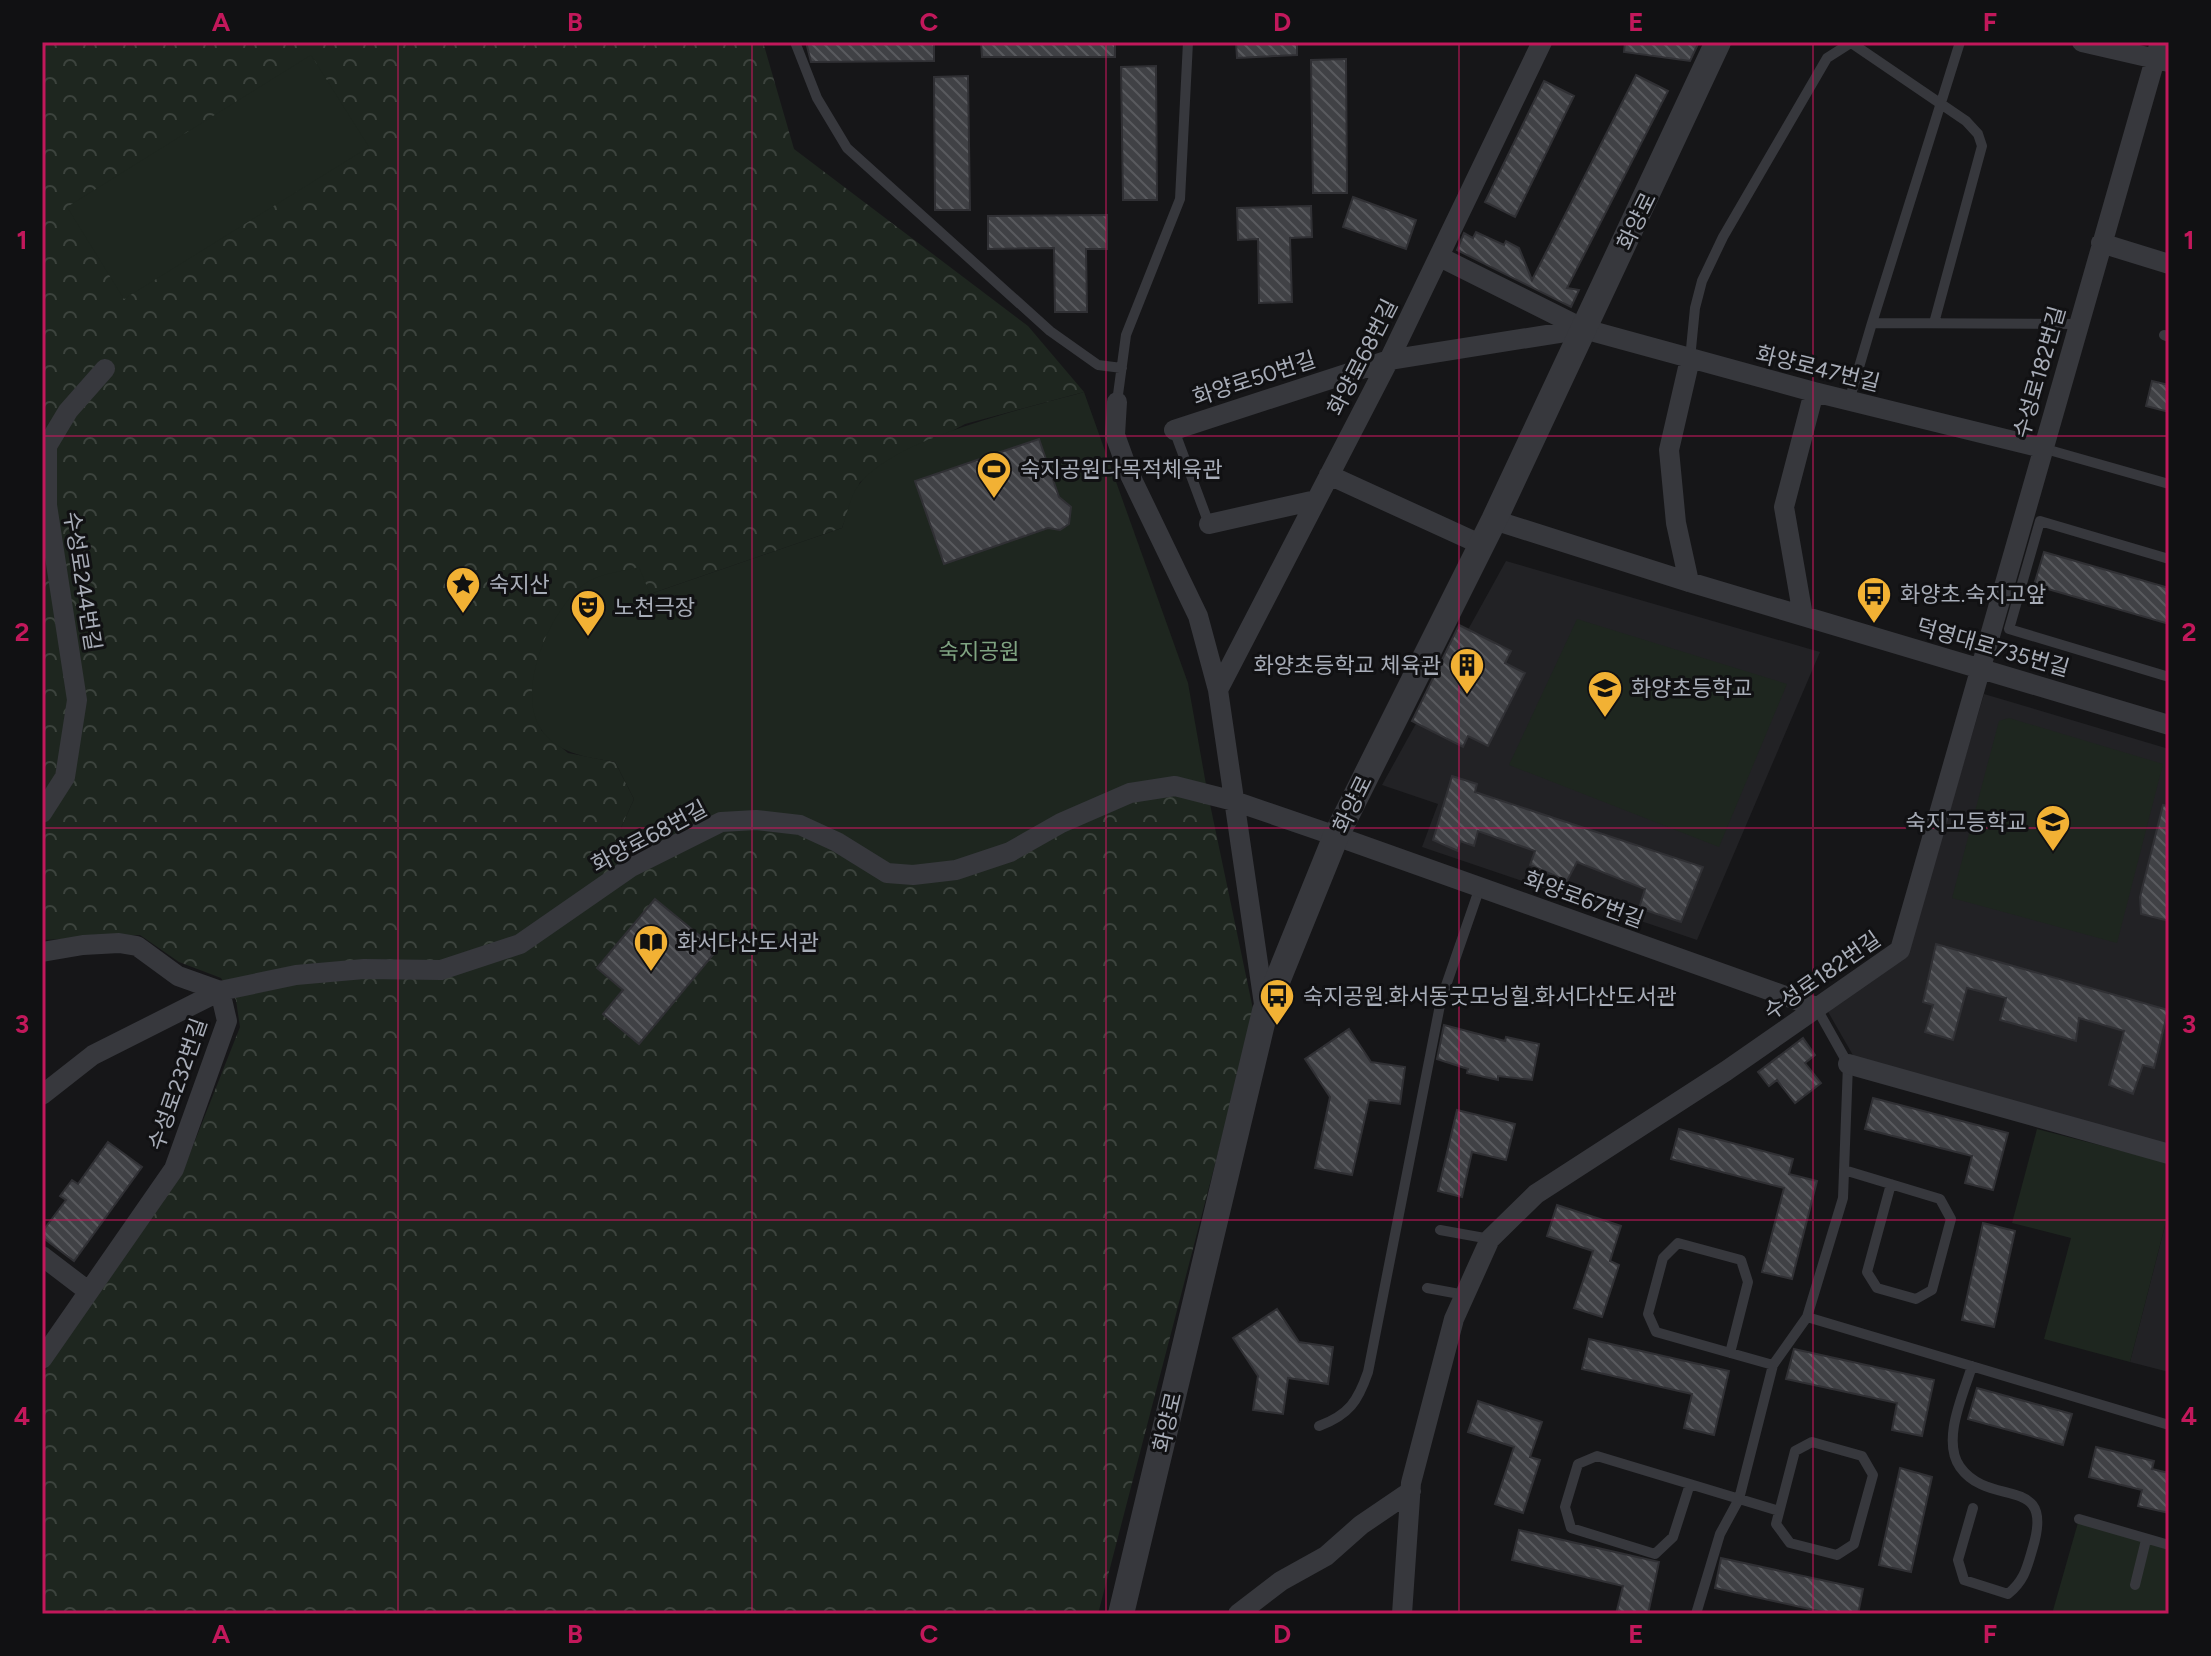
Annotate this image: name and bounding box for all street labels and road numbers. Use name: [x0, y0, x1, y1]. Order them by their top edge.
street label: 화양로: [1611, 188, 1662, 254]
street label: 화양로68번길: [1322, 294, 1403, 420]
street label: 수성로182번길: [2008, 303, 2071, 441]
street label: 화양로47번길: [1753, 340, 1883, 397]
street label: 화양로50번길: [1189, 346, 1319, 411]
street label: 수성로244번길: [58, 509, 107, 653]
street label: 덕영대로735번길: [1913, 613, 2072, 682]
street label: 화양로: [1327, 771, 1378, 837]
street label: 화양로68번길: [587, 795, 712, 878]
street label: 화양로67번길: [1520, 865, 1647, 934]
street label: 수성로182번길: [1759, 925, 1886, 1025]
street label: 수성로232번길: [142, 1015, 213, 1154]
street label: 화양로: [1148, 1389, 1187, 1455]

